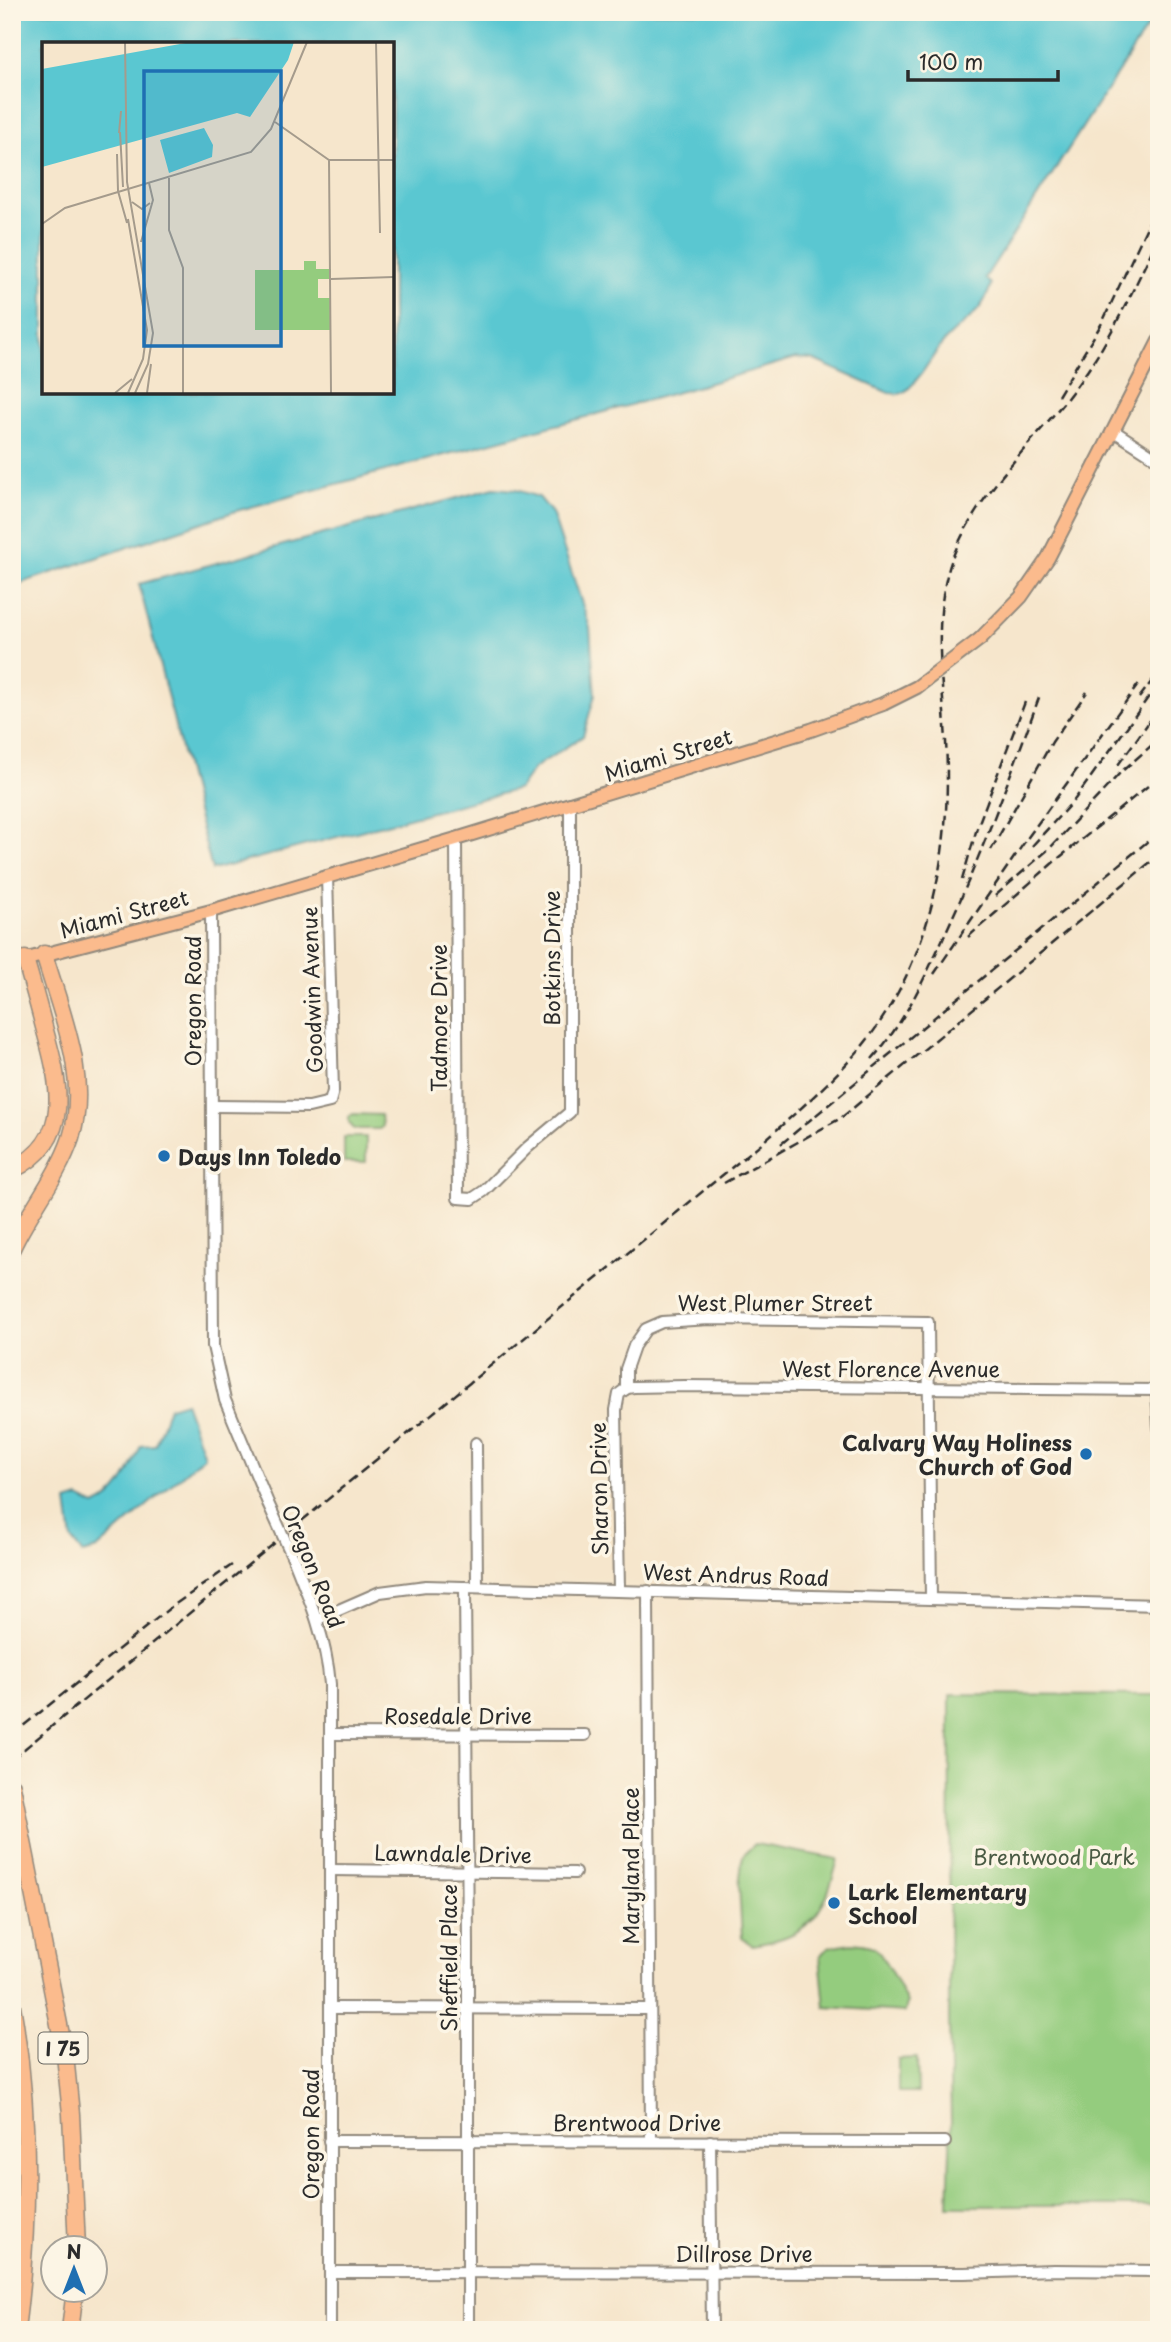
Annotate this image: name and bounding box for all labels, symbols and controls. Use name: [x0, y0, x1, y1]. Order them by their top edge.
scale bar: [908, 38, 1059, 82]
inset map: [42, 42, 394, 394]
text: 100 m: [919, 45, 983, 77]
street label: Miami Street: [600, 719, 736, 789]
street label: Miami Street: [56, 880, 192, 946]
street label: Botkins Drive: [535, 890, 567, 1026]
street label: Goodwin Avenue: [292, 906, 330, 1074]
street label: Oregon Road: [176, 936, 208, 1066]
street label: Tadmore Drive: [422, 944, 454, 1092]
place label: Days Inn Toledo: [178, 1140, 341, 1172]
marker: Days Inn Toledo: [156, 1148, 172, 1164]
street label: West Plumer Street: [677, 1286, 873, 1318]
street label: West Florence Avenue: [782, 1352, 1000, 1384]
street label: Sharon Drive: [581, 1422, 615, 1556]
place label: Calvary Way Holiness Church of God: [842, 1426, 1072, 1482]
marker: Calvary Way Holiness Church of God: [1078, 1446, 1094, 1462]
street label: Oregon Road: [275, 1499, 353, 1633]
street label: West Andrus Road: [642, 1555, 830, 1593]
street label: Rosedale Drive: [384, 1699, 532, 1731]
street label: Maryland Place: [614, 1787, 646, 1945]
street label: Lawndale Drive: [374, 1836, 532, 1870]
park label: Brentwood Park: [973, 1840, 1135, 1872]
place label: Lark Elementary School: [848, 1875, 1027, 1931]
street label: Sheffield Place: [432, 1884, 464, 2032]
marker: Lark Elementary School: [826, 1895, 842, 1911]
road number: I 75: [38, 2032, 88, 2064]
street label: Oregon Road: [294, 2069, 326, 2199]
street label: Brentwood Drive: [553, 2106, 721, 2138]
north arrow: [38, 2234, 108, 2304]
text: N: [66, 2237, 82, 2265]
street label: Dillrose Drive: [675, 2237, 813, 2269]

